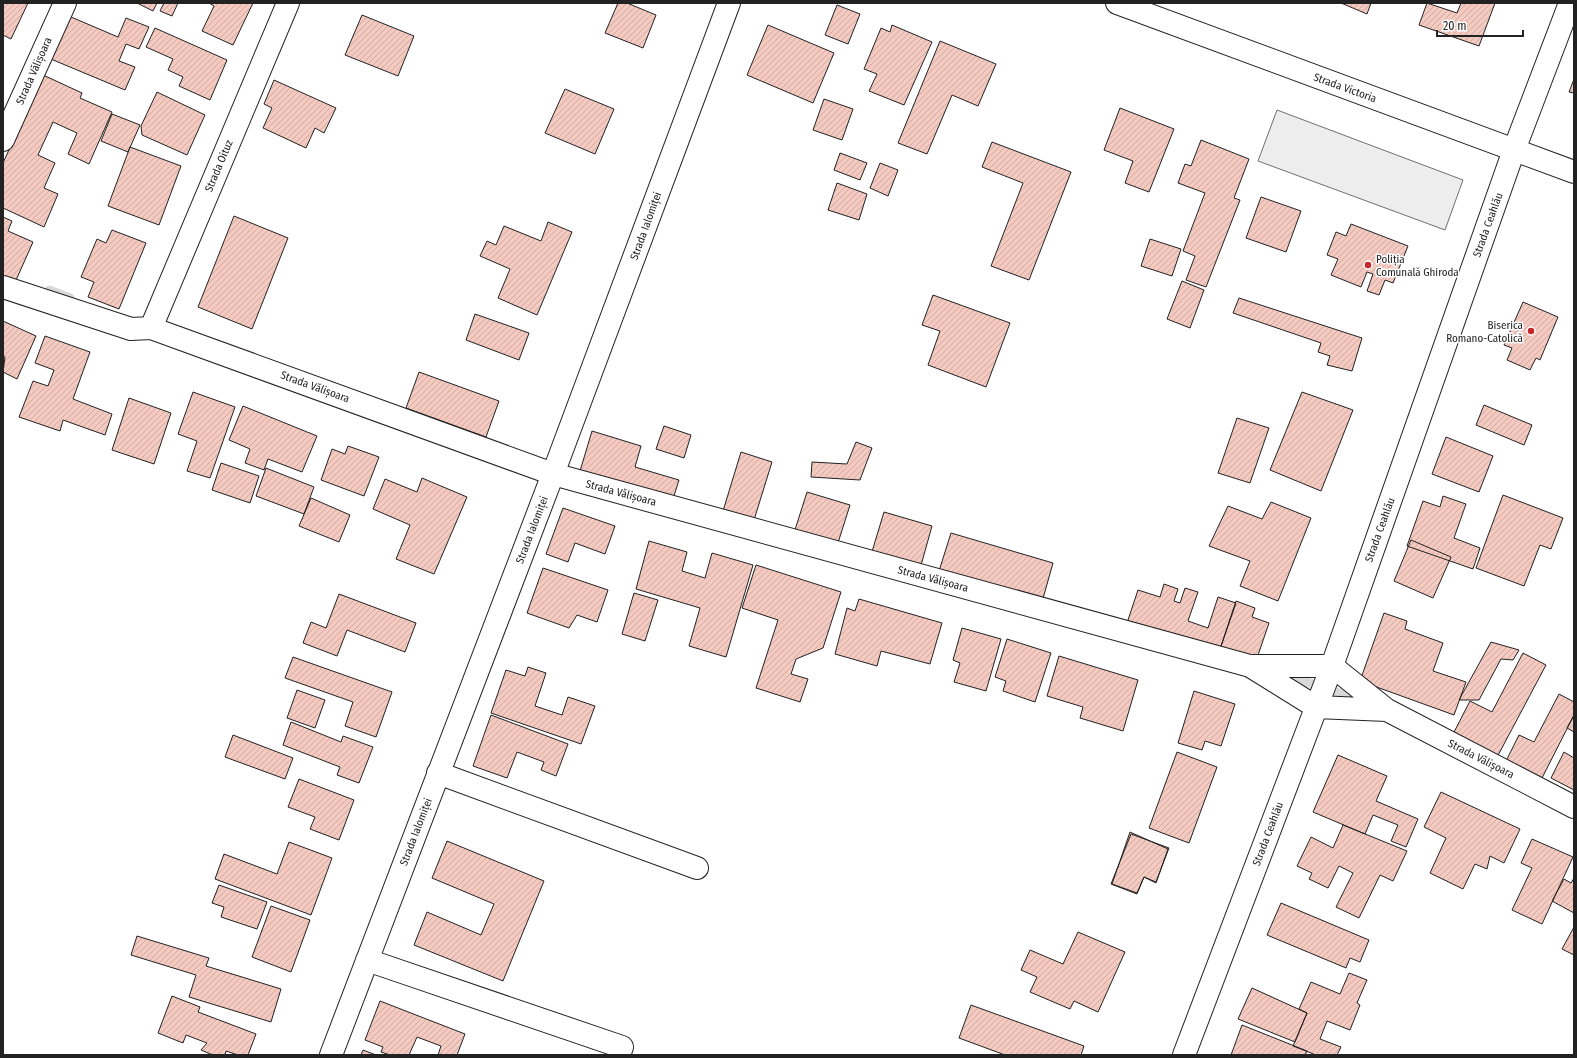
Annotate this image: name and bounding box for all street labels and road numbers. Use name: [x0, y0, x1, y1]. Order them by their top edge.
street label: Strada Vălișoara: [13, 35, 55, 107]
street label: Strada Victoria: [1312, 71, 1378, 105]
street label: Strada Oituz: [202, 137, 236, 194]
street label: Strada Ialomiței: [628, 190, 664, 262]
street label: Strada Ceahlău: [1470, 191, 1506, 259]
street label: Strada Vălișoara: [279, 368, 351, 406]
street label: Strada Vălișoara: [584, 477, 658, 509]
street label: Strada Ialomiței: [513, 494, 551, 566]
street label: Strada Ceahlău: [1362, 496, 1398, 564]
street label: Strada Vălișoara: [896, 563, 970, 595]
street label: Strada Vălișoara: [1446, 737, 1516, 781]
street label: Strada Ialomiței: [397, 796, 435, 868]
street label: Strada Ceahlău: [1250, 800, 1286, 868]

